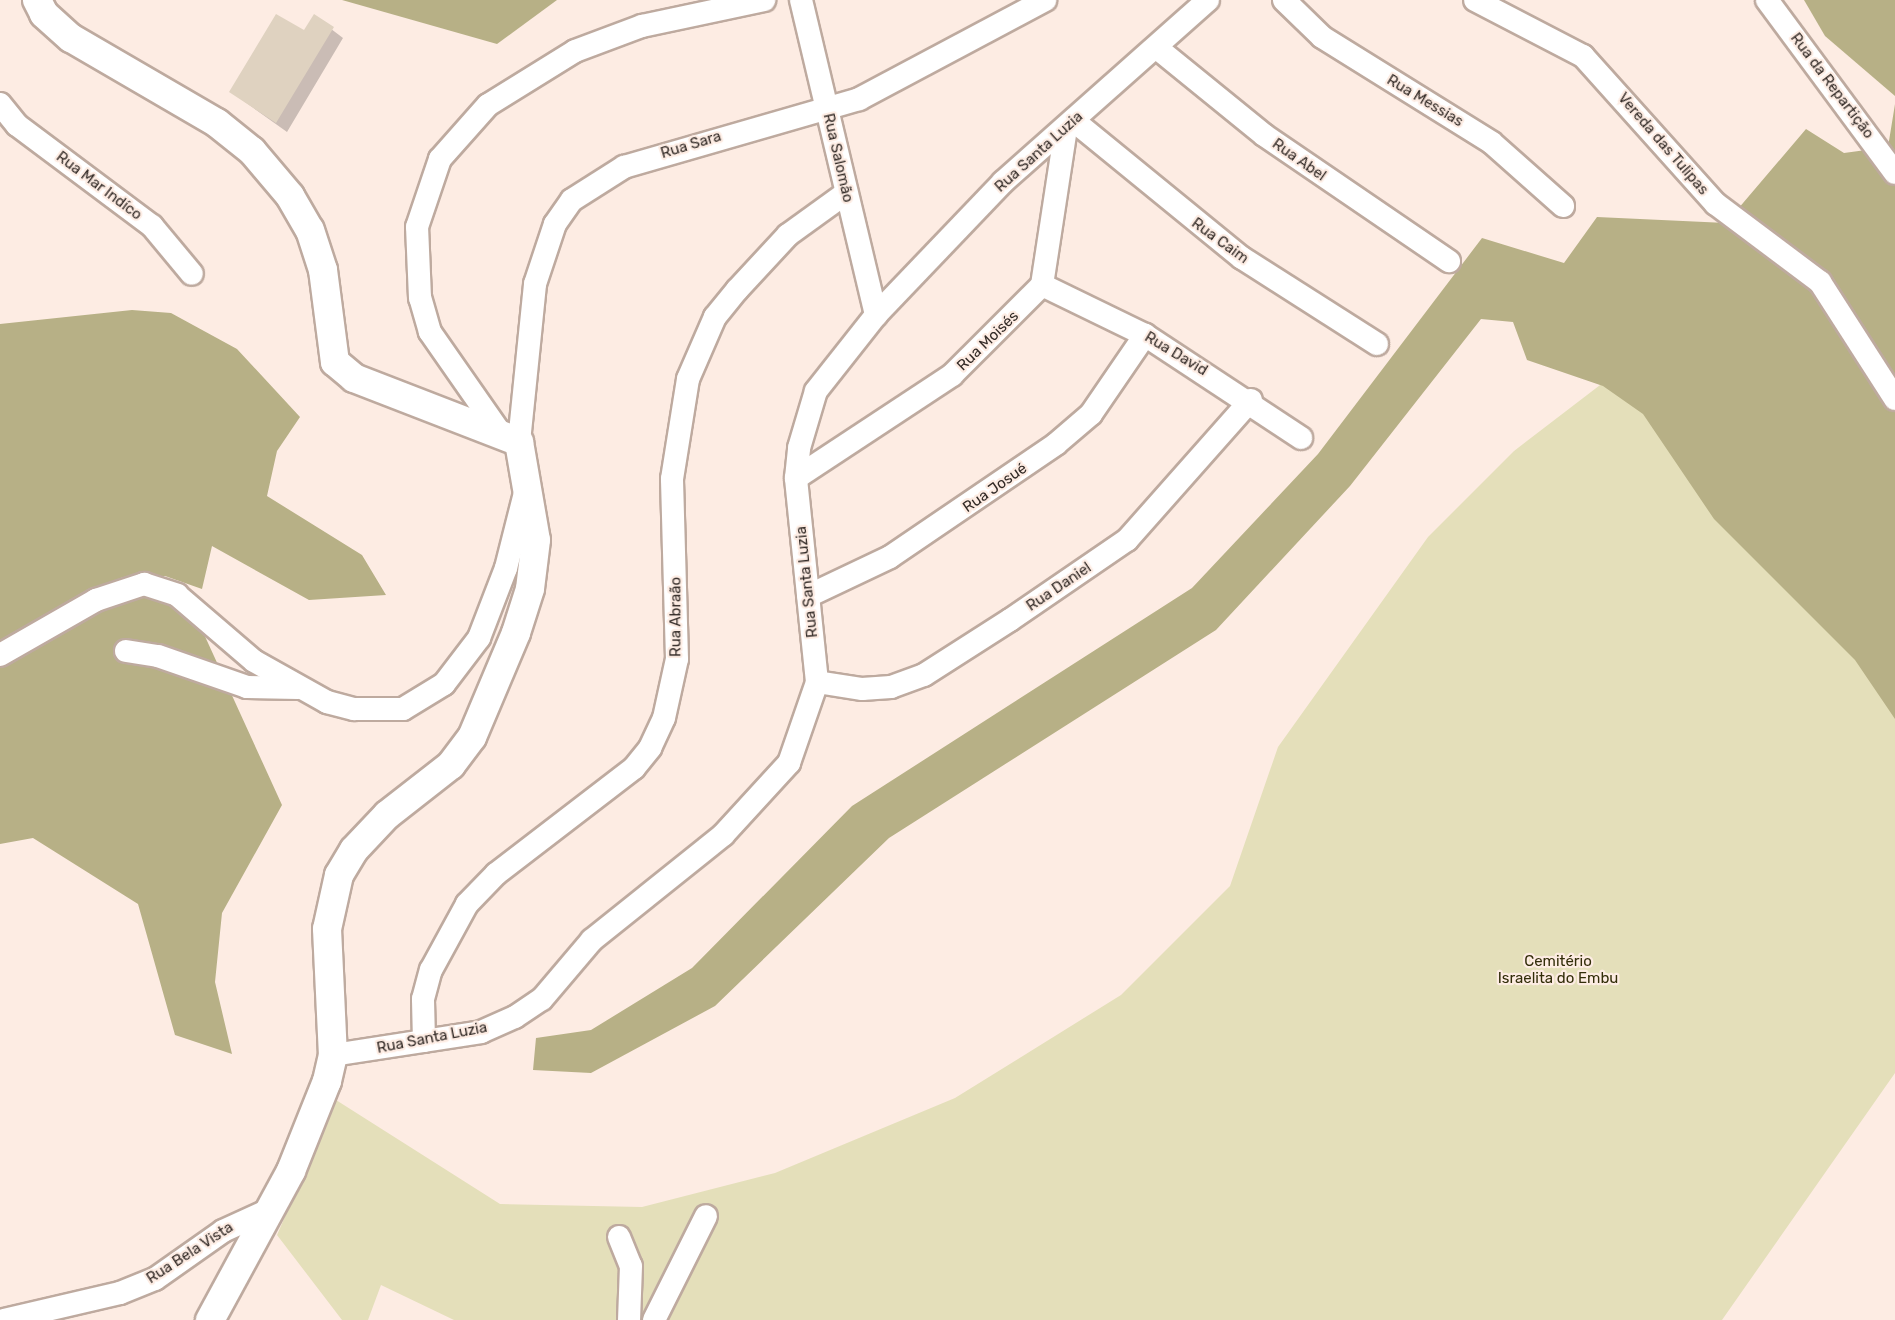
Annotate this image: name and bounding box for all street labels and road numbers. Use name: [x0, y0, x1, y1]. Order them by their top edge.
street label: Rua da Repartição: [1786, 30, 1878, 142]
street label: Rua Messias: [1384, 71, 1466, 131]
street label: Vereda das Tulipas: [1614, 89, 1712, 199]
street label: Rua Santa Luzia: [991, 108, 1087, 196]
street label: Rua Salomão: [819, 112, 857, 204]
street label: Rua Sara: [659, 127, 723, 163]
street label: Rua Abel: [1269, 135, 1329, 185]
street label: Rua Mar Indíco: [52, 148, 146, 224]
street label: Rua Caim: [1188, 214, 1252, 268]
street label: Rua Moisés: [953, 307, 1023, 375]
street label: Rua David: [1141, 328, 1211, 380]
street label: Rua Josué: [960, 459, 1030, 517]
street label: Rua Santa Luzia: [792, 525, 822, 639]
street label: Rua Daniel: [1023, 559, 1095, 615]
street label: Rua Abraão: [667, 577, 685, 657]
street label: Rua Santa Luzia: [375, 1018, 489, 1058]
street label: Rua Bela Vista: [143, 1218, 237, 1288]

